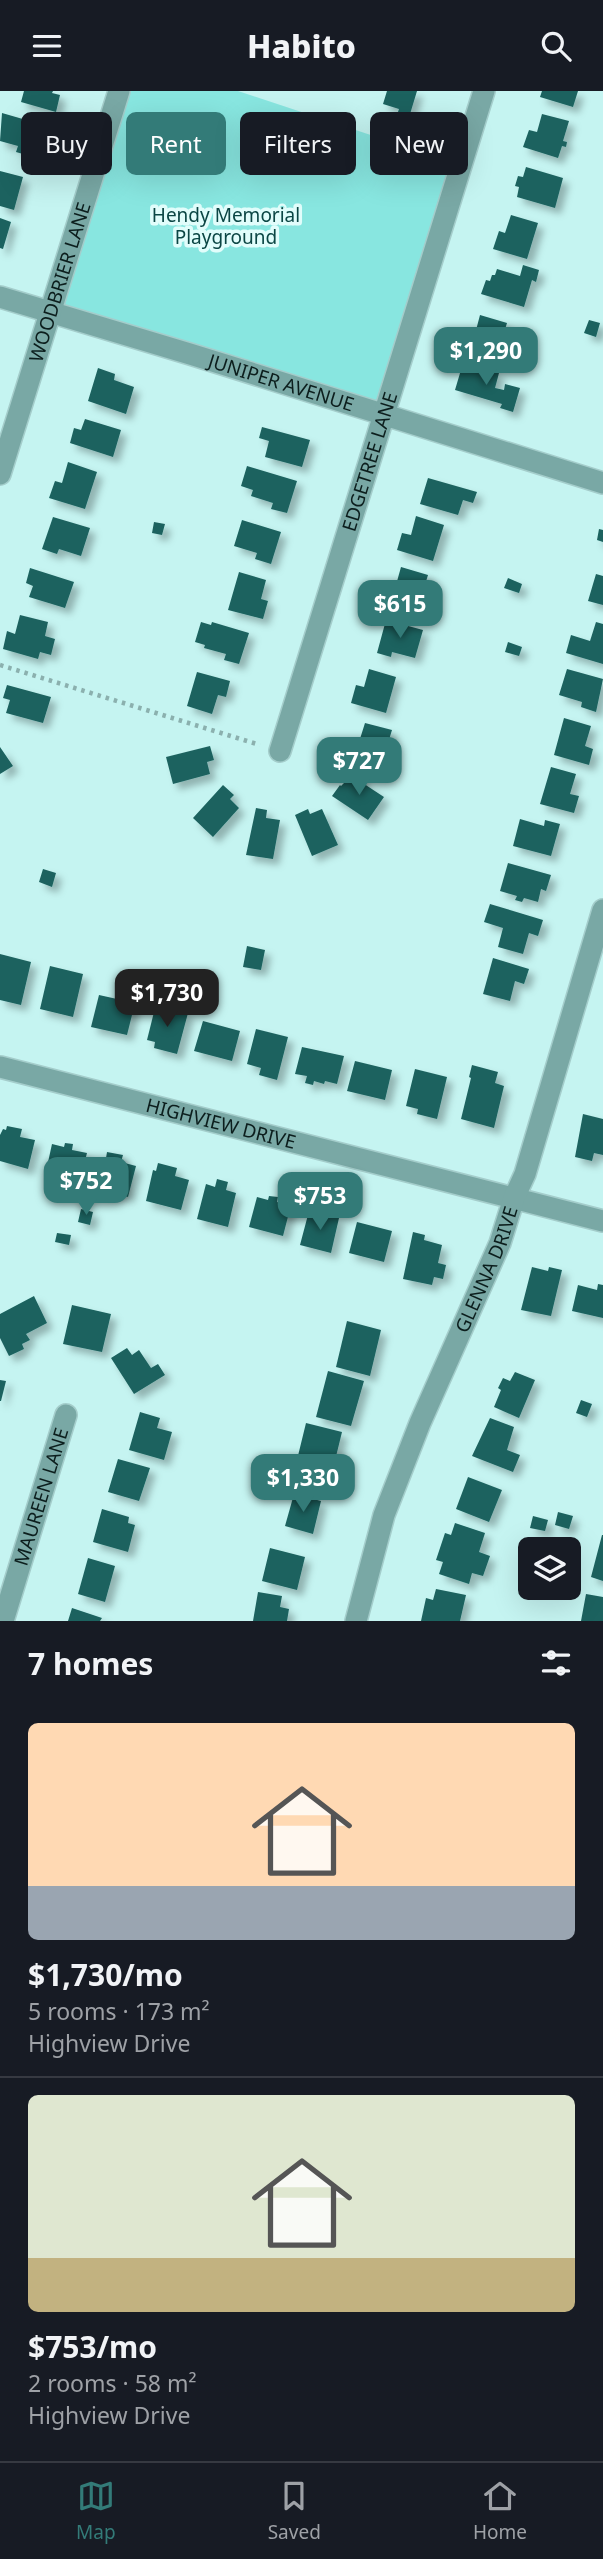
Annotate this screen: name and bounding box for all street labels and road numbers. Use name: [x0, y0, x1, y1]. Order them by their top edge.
street label: WOODBRIER LANE: [23, 199, 97, 365]
street label: JUNIPER AVENUE: [203, 347, 357, 417]
street label: EDGETREE LANE: [336, 389, 403, 534]
street label: HIGHVIEW DRIVE: [143, 1092, 299, 1155]
street label: GLENNA DRIVE: [449, 1203, 524, 1337]
street label: MAUREEN LANE: [8, 1425, 74, 1569]

